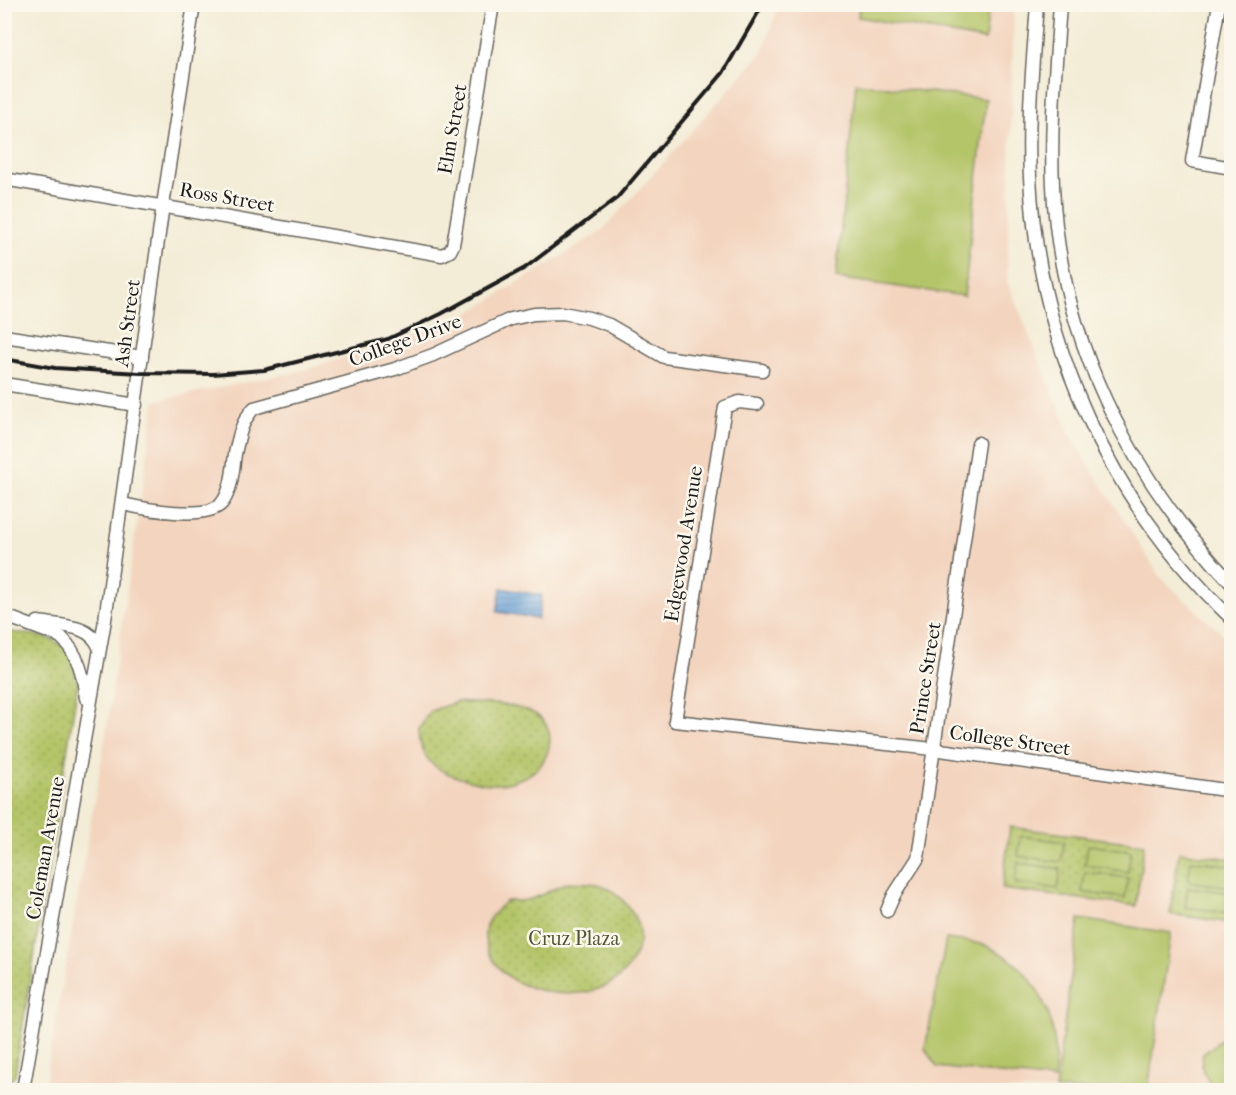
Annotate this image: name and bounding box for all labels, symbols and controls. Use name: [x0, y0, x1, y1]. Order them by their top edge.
street label: Elm Street: [433, 82, 472, 176]
street label: Ross Street: [178, 178, 276, 217]
street label: Ash Street: [110, 278, 145, 370]
street label: College Drive: [346, 309, 465, 371]
street label: Edgewood Avenue: [660, 464, 707, 624]
street label: Prince Street: [905, 620, 946, 736]
street label: College Street: [948, 721, 1072, 760]
street label: Coleman Avenue: [22, 775, 69, 922]
park label: Cruz Plaza: [528, 927, 620, 950]

